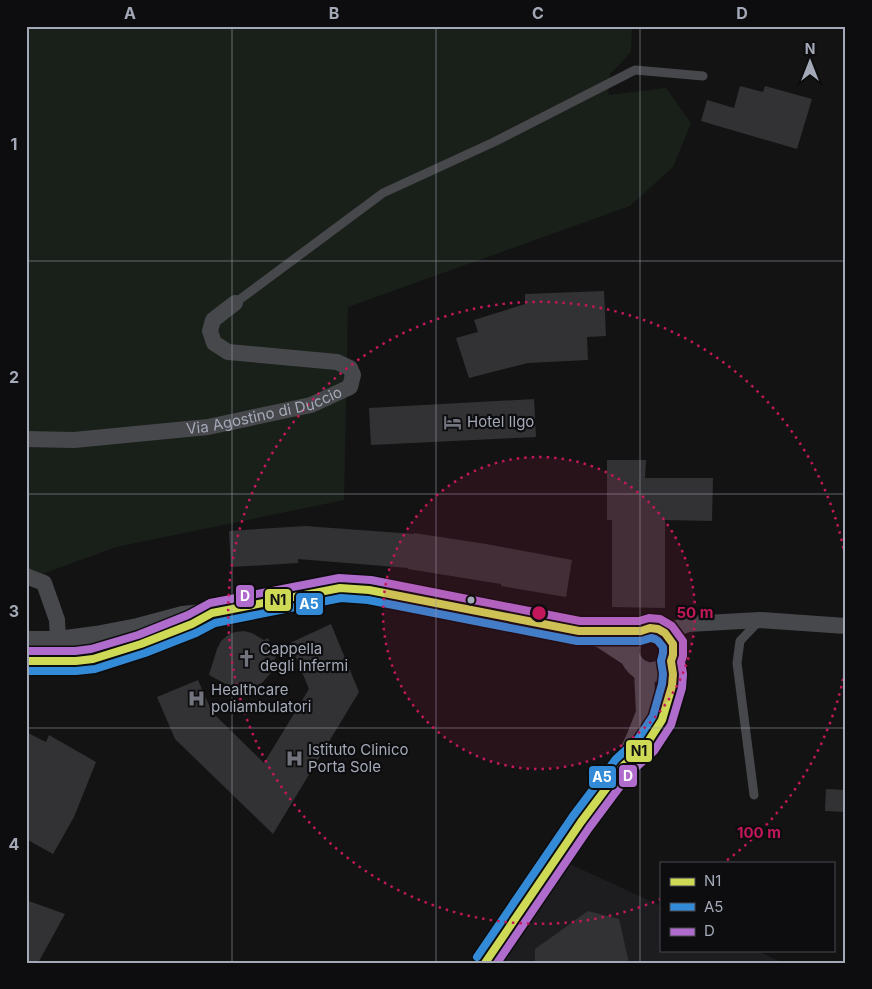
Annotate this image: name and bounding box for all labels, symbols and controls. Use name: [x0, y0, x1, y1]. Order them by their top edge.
text: A: [124, 3, 136, 23]
text: B: [329, 3, 339, 23]
text: C: [532, 3, 544, 23]
text: D: [736, 3, 748, 23]
north arrow: [784, 38, 834, 88]
text: N: [805, 40, 815, 57]
text: 1: [11, 134, 17, 154]
text: 2: [9, 367, 19, 387]
street label: Via Agostino di Duccio: [185, 382, 345, 438]
hotel icon: Hotel Ilgo: [443, 412, 463, 432]
place label: Hotel Ilgo: [467, 412, 534, 431]
line badge: D: [235, 584, 255, 608]
text: D: [240, 587, 250, 604]
line badge: N1: [264, 588, 292, 612]
text: N1: [270, 591, 286, 608]
line badge: A5: [295, 592, 324, 616]
text: A5: [299, 595, 319, 612]
unlabelled marker: [466, 595, 476, 605]
text: 3: [9, 601, 19, 621]
text: 50 m: [677, 603, 713, 622]
centre of rings: [530, 604, 548, 622]
place label: Cappella degli Infermi: [260, 639, 348, 675]
church icon: Cappella degli Infermi: [236, 648, 256, 668]
place label: Healthcare poliambulatori: [211, 680, 311, 716]
hospital icon: Healthcare poliambulatori: [187, 689, 207, 709]
line badge: N1: [625, 739, 653, 763]
place label: Istituto Clinico Porta Sole: [308, 740, 409, 776]
text: N1: [631, 742, 647, 759]
hospital icon: Istituto Clinico Porta Sole: [284, 749, 304, 769]
line badge: D: [618, 764, 638, 788]
line badge: A5: [588, 765, 617, 789]
text: D: [623, 767, 633, 784]
text: A5: [592, 768, 612, 785]
text: 100 m: [737, 823, 781, 842]
text: 4: [9, 834, 20, 854]
legend: [660, 862, 834, 952]
text: N1: [704, 871, 721, 890]
text: A5: [704, 897, 723, 916]
text: D: [704, 921, 715, 940]

